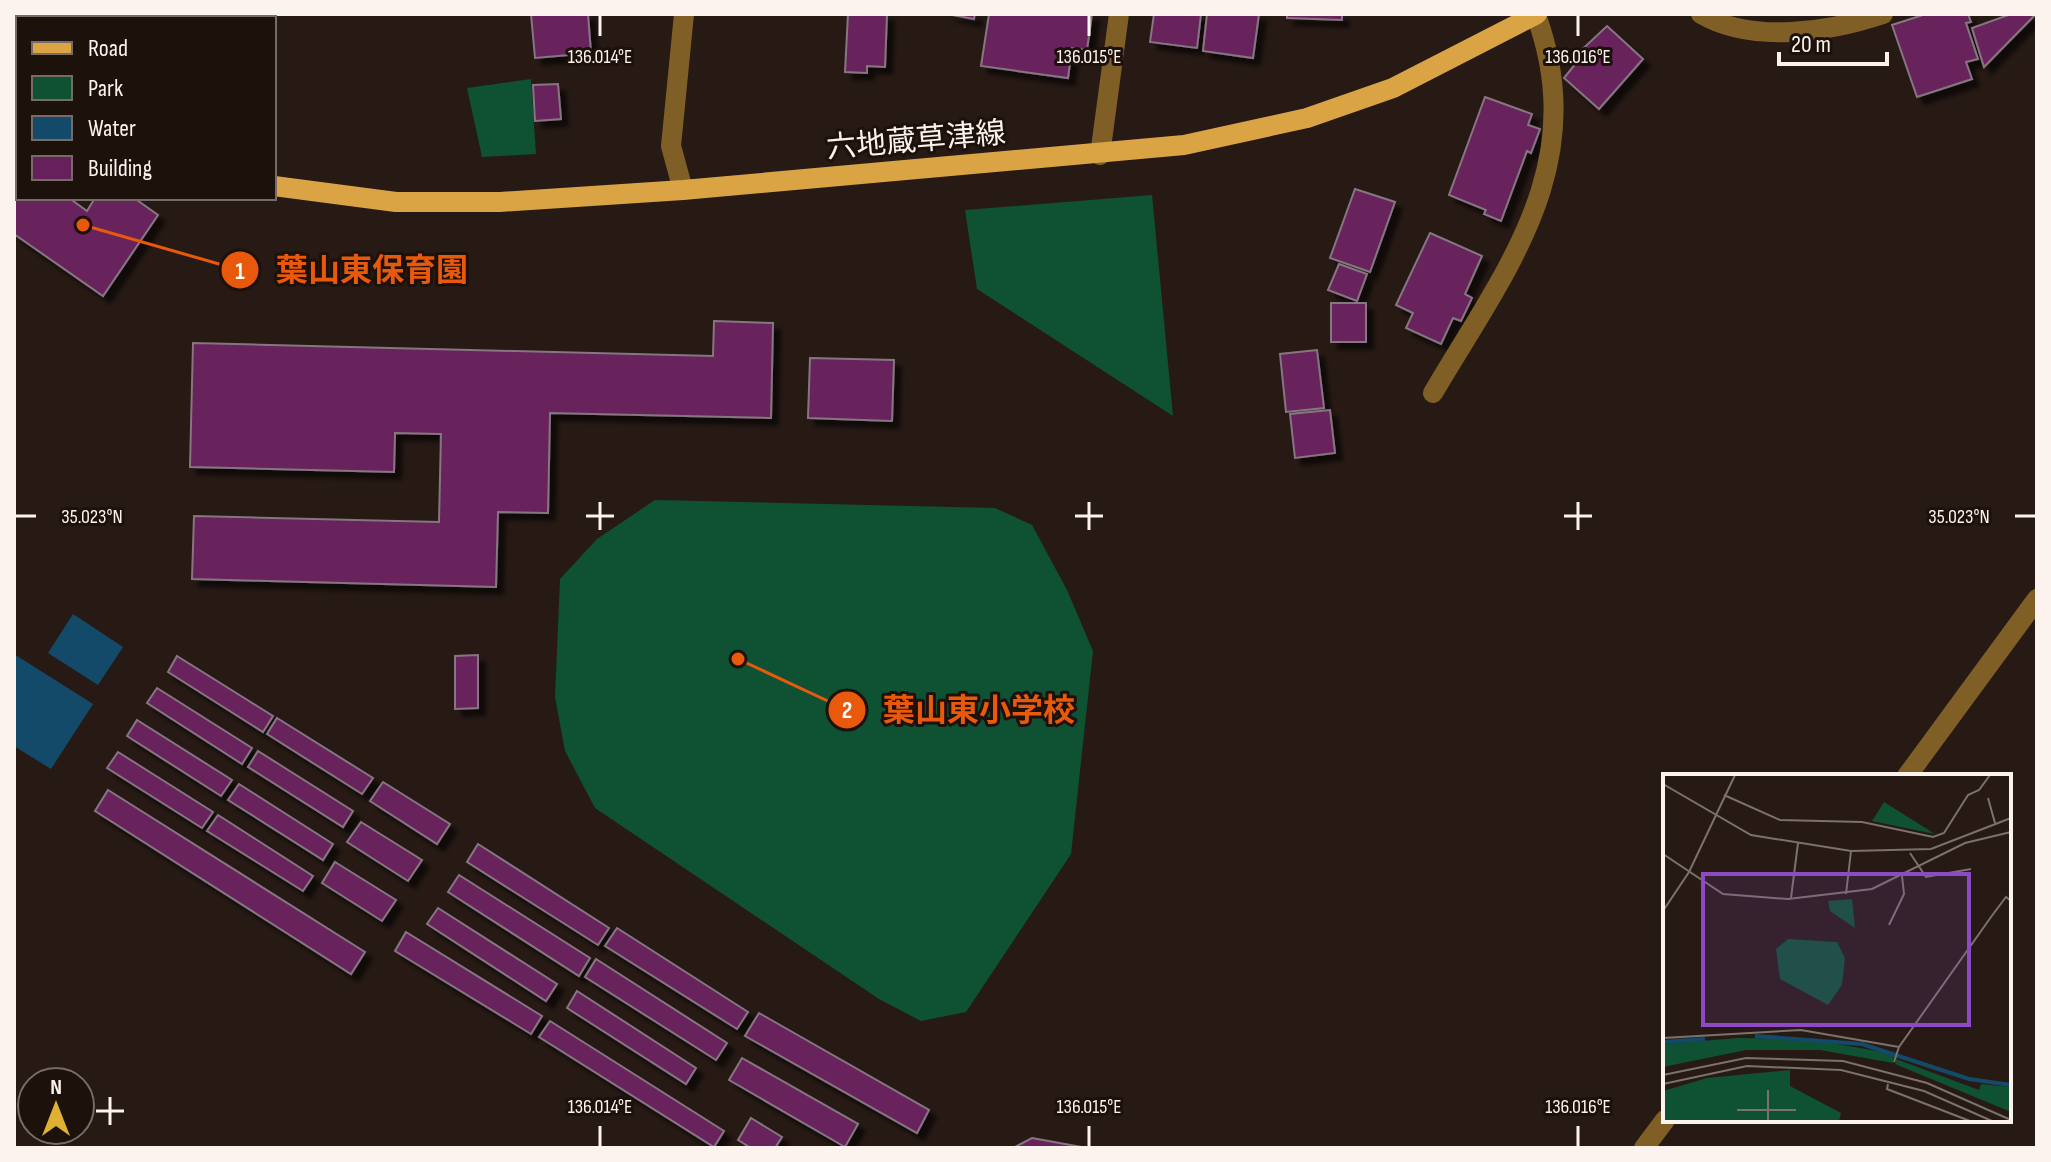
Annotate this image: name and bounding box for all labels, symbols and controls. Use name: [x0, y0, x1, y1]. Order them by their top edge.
legend: [16, 16, 276, 200]
scale bar: [1779, 16, 1887, 66]
text: 20 m: [1791, 30, 1831, 59]
text: Road: [88, 34, 128, 63]
text: 136.014°E: [568, 45, 632, 69]
text: 136.015°E: [1057, 45, 1121, 69]
text: 136.016°E: [1545, 45, 1611, 69]
text: Park: [88, 74, 123, 103]
text: Water: [88, 114, 136, 143]
street label: 六地蔵草津線: [825, 115, 1007, 167]
text: Building: [88, 154, 152, 183]
callout: 葉山東保育園: [220, 242, 484, 298]
text: 葉山東保育園: [276, 252, 468, 291]
text: 1: [235, 257, 245, 286]
text: 35.023°N: [61, 505, 123, 529]
text: 35.023°N: [1928, 505, 1990, 529]
callout: 葉山東小学校: [827, 682, 1091, 738]
text: 葉山東小学校: [883, 692, 1075, 731]
text: 2: [842, 696, 852, 725]
inset map: [1663, 774, 2011, 1122]
north arrow: [16, 1066, 96, 1146]
text: N: [50, 1074, 62, 1101]
text: 136.014°E: [568, 1095, 632, 1119]
text: 136.015°E: [1057, 1095, 1121, 1119]
text: 136.016°E: [1545, 1095, 1611, 1119]

